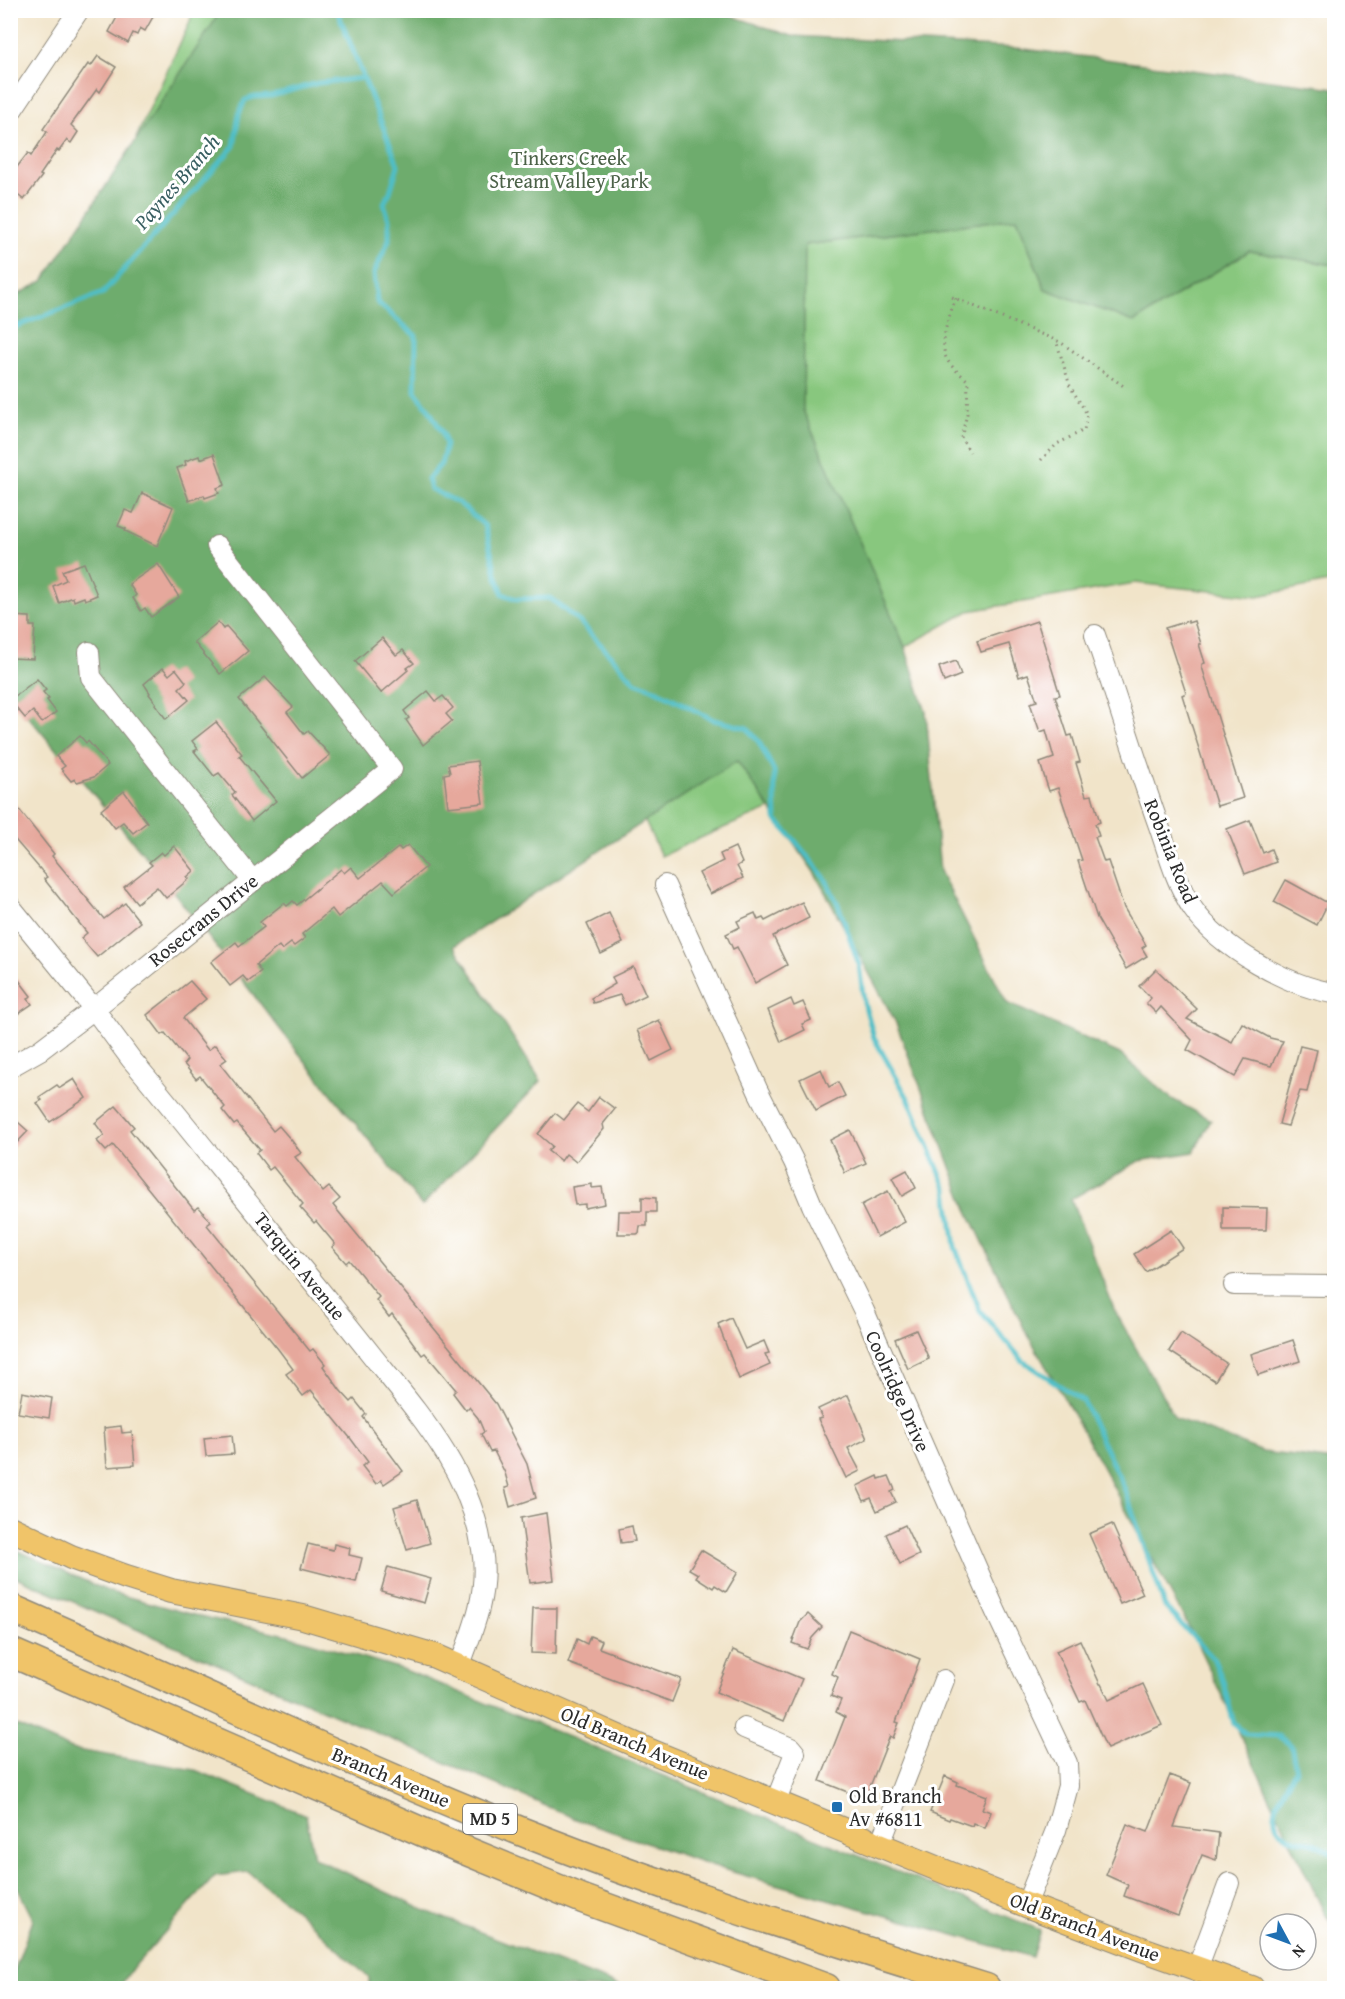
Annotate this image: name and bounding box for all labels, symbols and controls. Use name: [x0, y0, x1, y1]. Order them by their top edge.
water label: Paynes Branch: [126, 127, 227, 237]
park label: Tinkers Creek Stream Valley Park: [489, 143, 649, 195]
street label: Robinia Road: [1137, 794, 1206, 908]
street label: Rosecrans Drive: [142, 866, 264, 973]
street label: Tarquin Avenue: [248, 1205, 353, 1326]
street label: Coolridge Drive: [859, 1325, 938, 1456]
street label: Old Branch Avenue: [557, 1698, 714, 1787]
street label: Branch Avenue: [328, 1739, 455, 1814]
place label: Old Branch Av #6811: [849, 1781, 942, 1833]
marker: Old Branch Av #6811: [830, 1800, 844, 1814]
road number: MD 5: [463, 1804, 517, 1834]
street label: Old Branch Avenue: [1006, 1885, 1164, 1968]
north arrow: [1258, 1912, 1318, 1972]
text: N: [1287, 1940, 1312, 1964]

